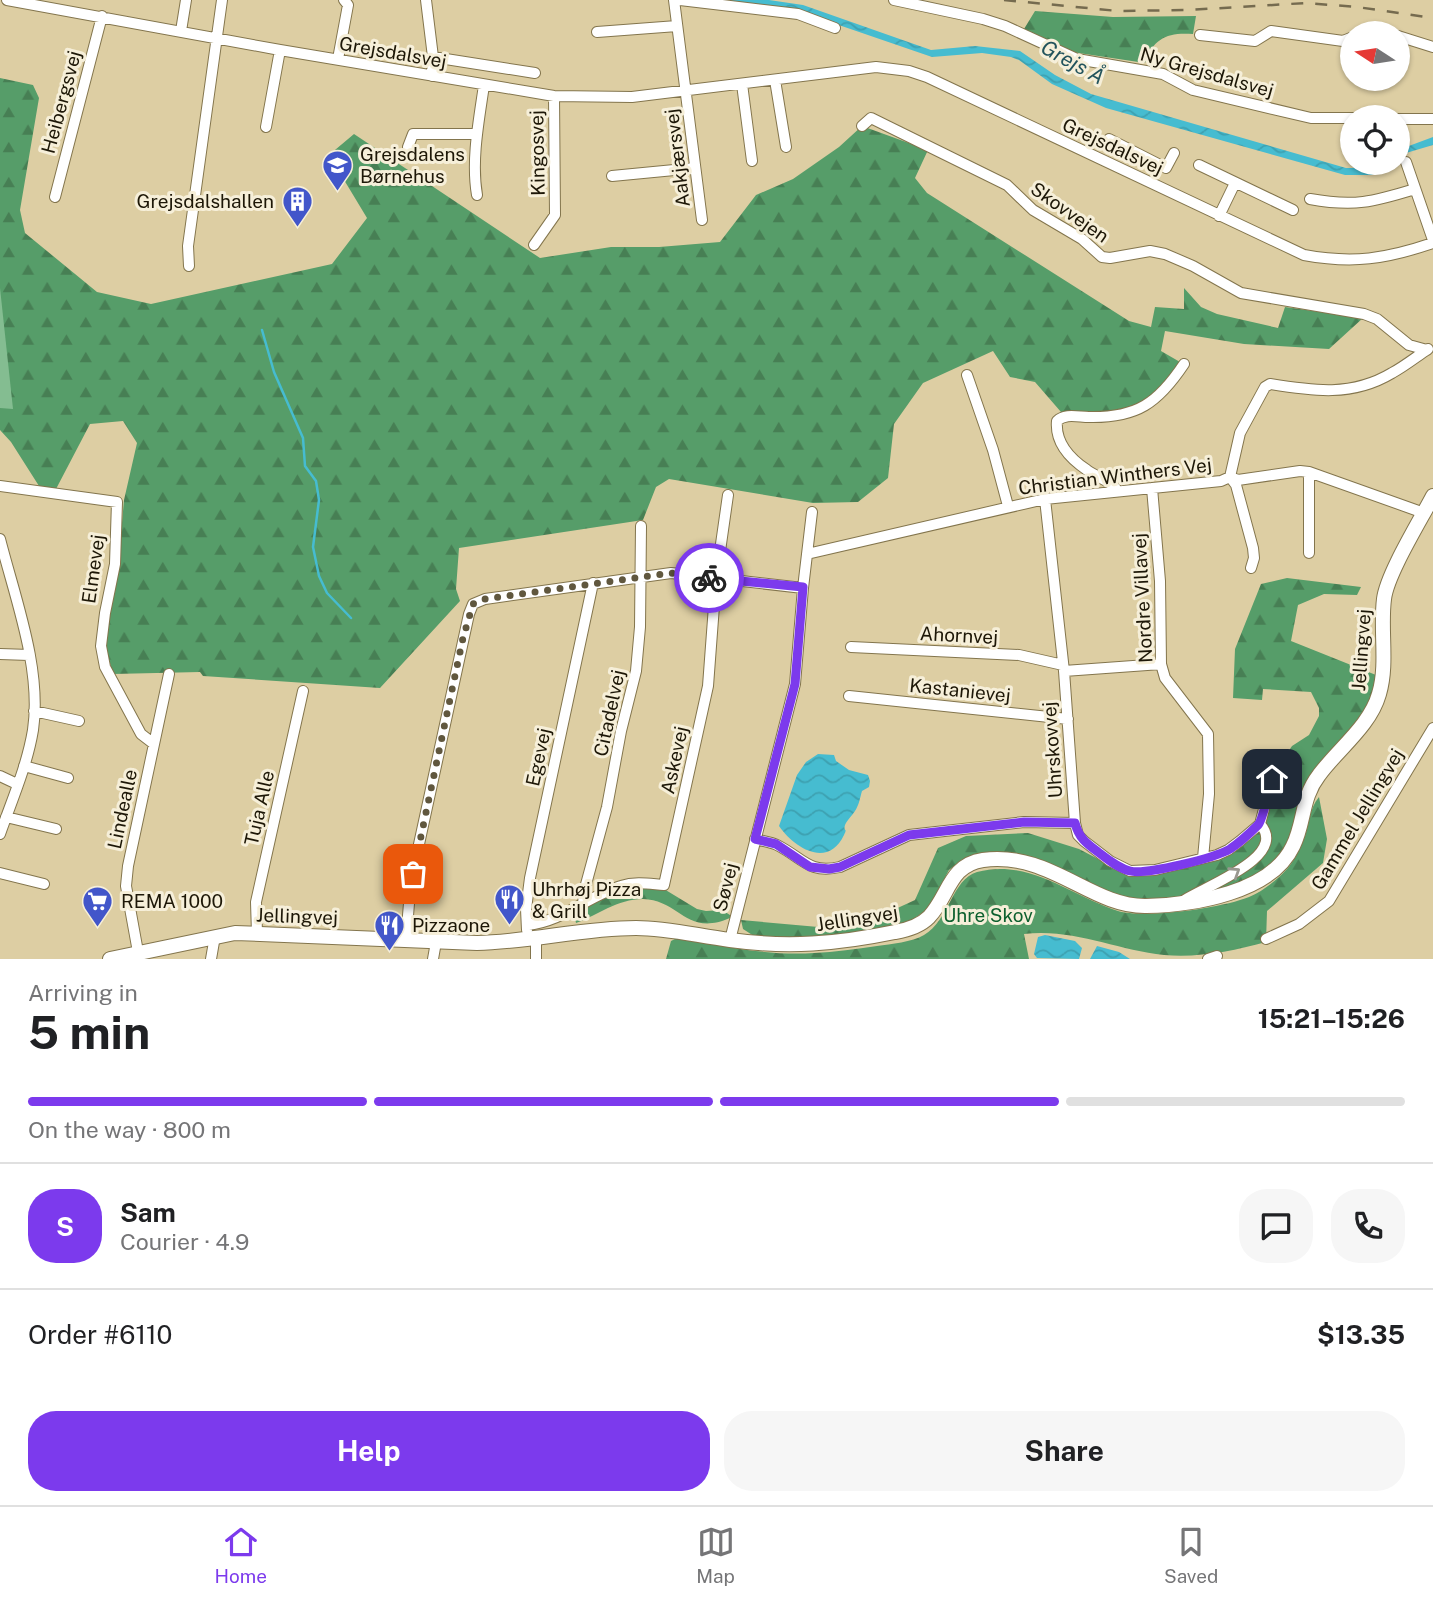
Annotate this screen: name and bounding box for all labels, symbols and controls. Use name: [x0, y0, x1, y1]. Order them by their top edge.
north arrow: [1340, 21, 1410, 91]
map controls: [1340, 21, 1410, 175]
street label: Grejsdalsvej: [338, 32, 448, 72]
water label: Grejs Å: [1037, 33, 1110, 90]
street label: Ny Grejsdalsvej: [1138, 42, 1276, 102]
street label: Heibergsvej: [37, 48, 85, 156]
button: locate: [1340, 105, 1410, 175]
street label: Aakjærsvej: [660, 107, 694, 209]
street label: Kingosvej: [525, 110, 549, 196]
street label: Grejsdalsvej: [1059, 113, 1167, 179]
place label: Grejsdalens Børnehus: [360, 143, 465, 187]
school or university icon: Grejsdalens Børnehus: [320, 148, 354, 192]
street label: Skovvejen: [1027, 177, 1113, 247]
building icon: Grejsdalshallen: [280, 184, 314, 228]
place label: Grejsdalshallen: [137, 190, 274, 212]
street label: Christian Winthers Vej: [1017, 453, 1213, 499]
street label: Elmevej: [77, 533, 109, 605]
street label: Nordre Villavej: [1128, 533, 1156, 663]
courier: [674, 543, 744, 613]
icon: bike: [690, 559, 728, 597]
street label: Jellingvej: [1347, 608, 1375, 692]
street label: Ahornvej: [919, 622, 999, 648]
street label: Citadelvej: [589, 668, 629, 758]
street label: Kastanievej: [908, 674, 1012, 706]
street label: Uhrskovvej: [1038, 701, 1066, 799]
street label: Askevej: [656, 724, 692, 796]
street label: Egevej: [521, 726, 555, 788]
street label: Gammel Jellingvej: [1306, 745, 1408, 893]
pin: [1242, 749, 1302, 809]
icon: home: [1253, 760, 1291, 798]
street label: Lindealle: [103, 767, 141, 851]
street label: Tuja Alle: [240, 768, 278, 848]
pin: [383, 844, 443, 904]
icon: bag: [394, 855, 432, 893]
street label: Søvej: [708, 860, 742, 914]
one-way arrow: [1228, 868, 1241, 881]
place label: Uhrhøj Pizza & Grill: [532, 878, 641, 922]
restaurant icon: Uhrhøj Pizza & Grill: [492, 883, 526, 927]
supermarket icon: REMA 1000: [81, 884, 115, 928]
place label: REMA 1000: [121, 890, 223, 912]
street label: Jellingvej: [815, 901, 899, 935]
street label: Jellingvej: [256, 904, 338, 928]
park label: Uhre Skov: [943, 904, 1033, 926]
restaurant icon: Pizzaone: [372, 908, 406, 952]
place label: Pizzaone: [412, 914, 490, 936]
text: Arriving in: [28, 979, 138, 1006]
text: 15:21–15:26: [1258, 1003, 1405, 1034]
text: 5 min: [28, 1005, 150, 1059]
text: On the way · 800 m: [28, 1116, 231, 1143]
button: chat: [1239, 1189, 1313, 1263]
button: phone: [1331, 1189, 1405, 1263]
text: Sam: [120, 1197, 176, 1228]
text: S: [56, 1211, 74, 1242]
text: Courier · 4.9: [120, 1228, 249, 1255]
text: Order #6110: [28, 1319, 173, 1350]
text: $13.35: [1317, 1319, 1405, 1350]
button: Help: [28, 1411, 710, 1491]
button: Share: [724, 1411, 1405, 1491]
tab: Home: [215, 1523, 267, 1587]
tab: Map: [696, 1523, 735, 1587]
tab: Saved: [1164, 1523, 1218, 1587]

